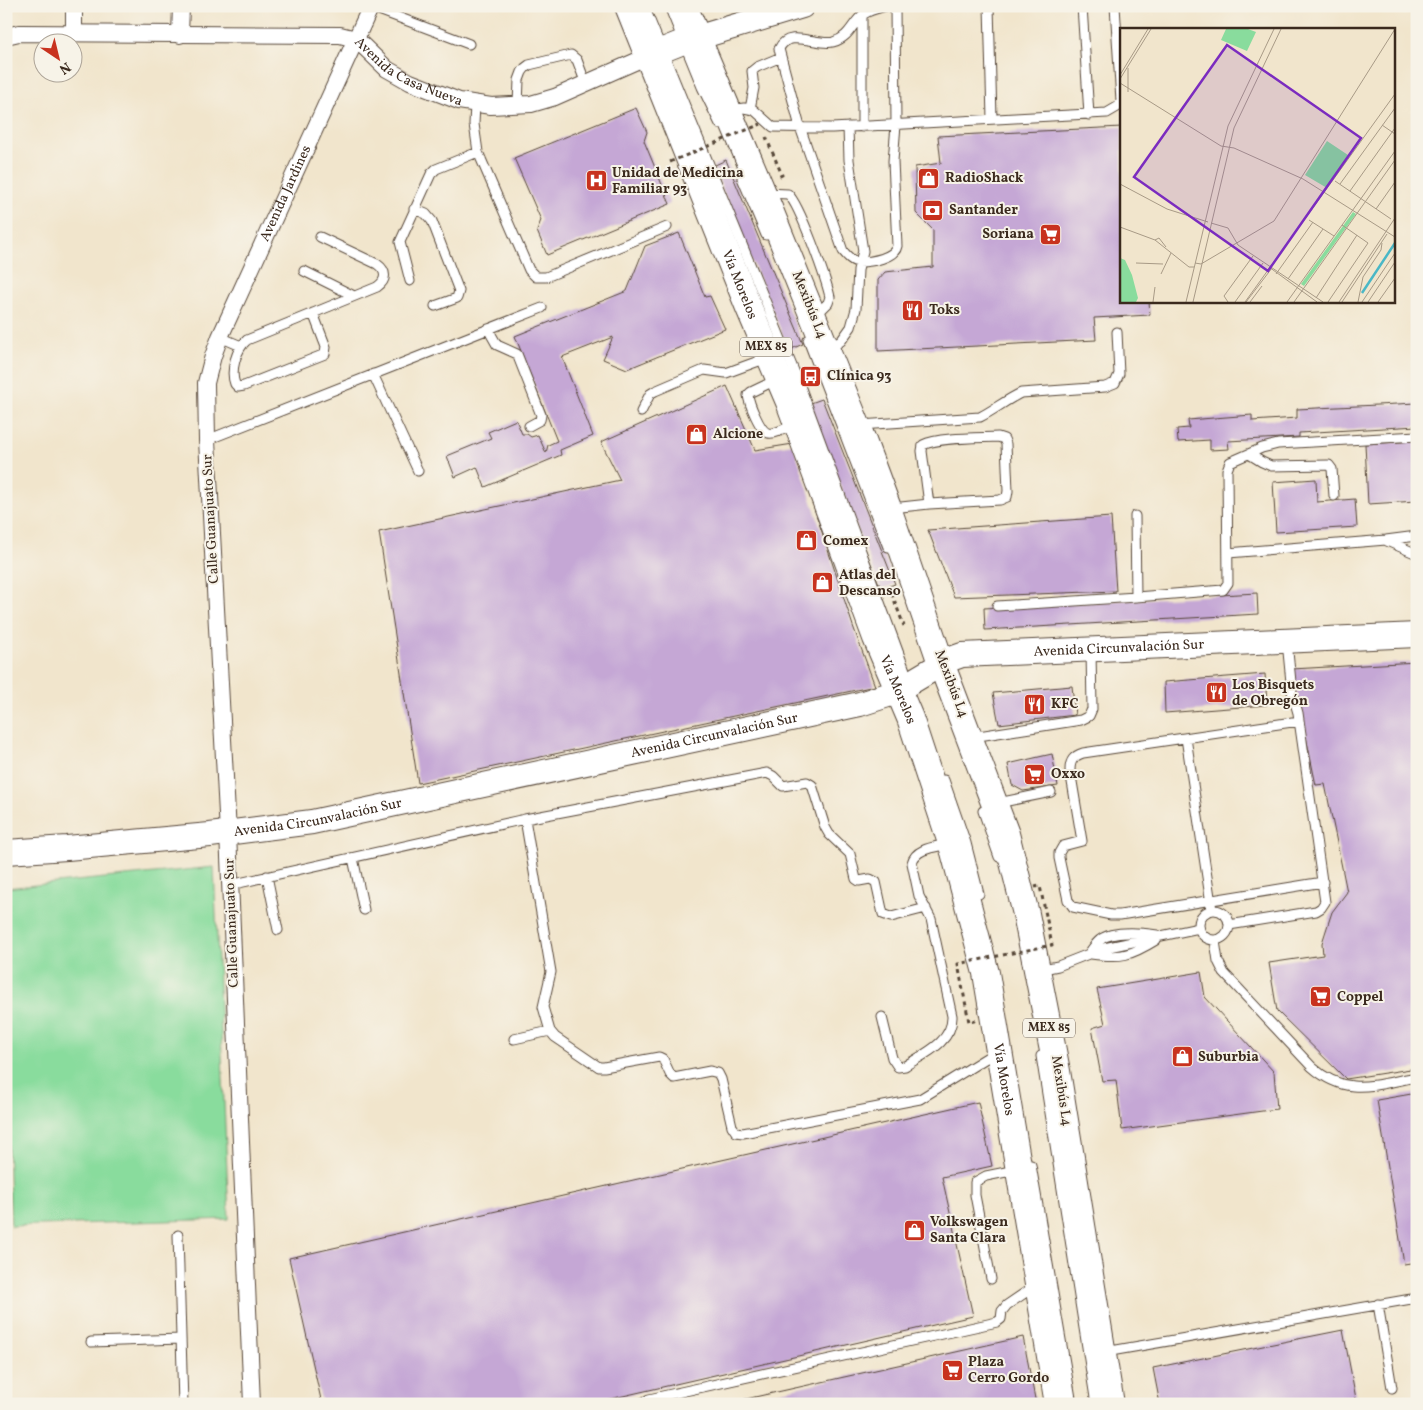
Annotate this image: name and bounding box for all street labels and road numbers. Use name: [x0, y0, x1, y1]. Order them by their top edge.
street label: Avenida Casa Nueva: [350, 33, 465, 111]
street label: Avenida Jardines: [255, 142, 316, 245]
street label: Vía Morelos: [717, 247, 762, 322]
street label: Mexibús L4: [787, 268, 831, 342]
road number: MEX 85: [740, 338, 792, 357]
street label: Calle Guanajuato Sur: [198, 454, 224, 584]
street label: Avenida Circunvalación Sur: [1033, 635, 1205, 661]
street label: Mexibús L4: [929, 647, 973, 721]
street label: Vía Morelos: [875, 652, 921, 726]
street label: Avenida Circunvalación Sur: [629, 708, 800, 763]
street label: Avenida Circunvalación Sur: [233, 793, 404, 841]
street label: Calle Guanajuato Sur: [220, 858, 244, 988]
road number: MEX 85: [1023, 1018, 1075, 1038]
street label: Vía Morelos: [988, 1042, 1019, 1117]
street label: Mexibús L4: [1046, 1054, 1076, 1128]

